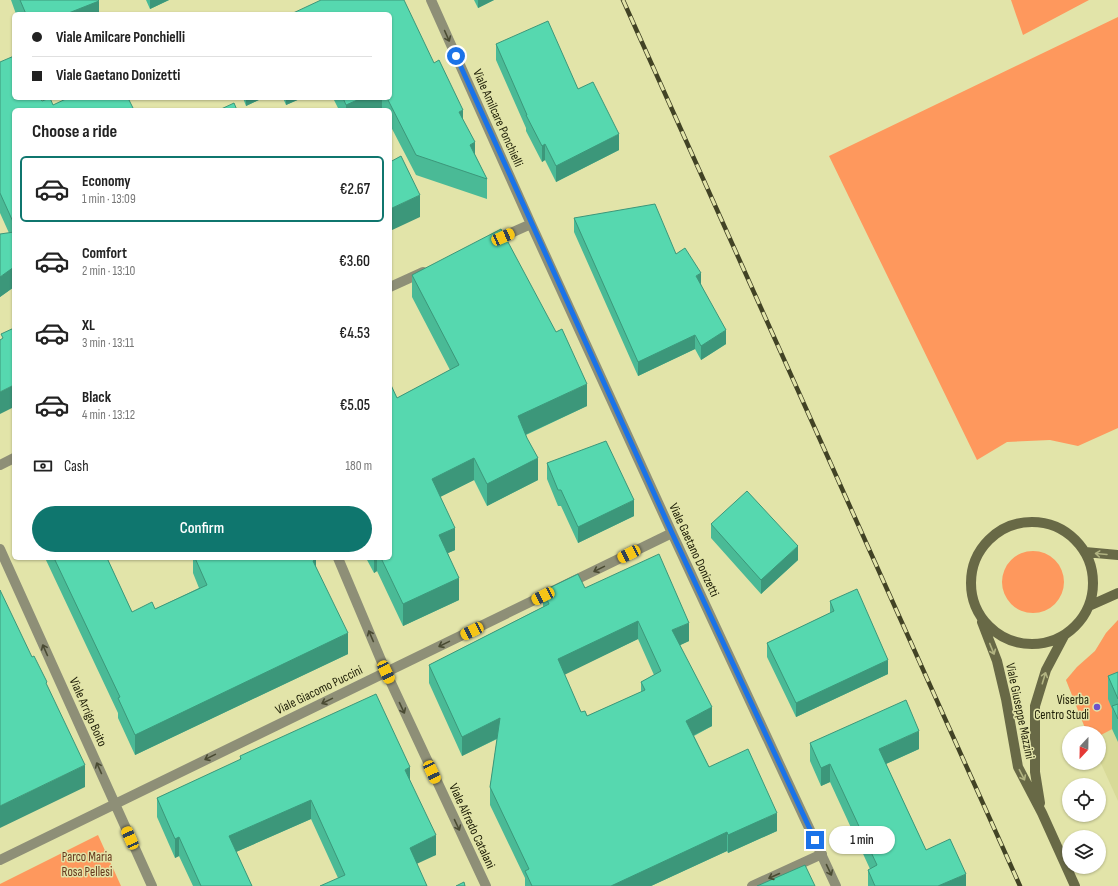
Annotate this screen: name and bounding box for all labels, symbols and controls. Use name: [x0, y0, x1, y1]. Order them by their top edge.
text: Viale Amilcare Ponchielli: [56, 28, 185, 47]
one-way arrow: [444, 29, 451, 41]
route start: [447, 47, 465, 65]
text: Viale Gaetano Donizetti: [56, 66, 180, 85]
street label: Viale Amilcare Ponchielli: [469, 67, 527, 169]
text: Choose a ride: [32, 121, 117, 142]
icon: car: [34, 171, 70, 207]
text: Economy: [82, 172, 131, 191]
text: €2.67: [340, 180, 370, 199]
text: 1 min · 13:09: [82, 191, 136, 207]
car: [490, 227, 516, 247]
icon: car: [34, 243, 70, 279]
text: Comfort: [82, 244, 127, 263]
text: €3.60: [339, 252, 370, 271]
text: 2 min · 13:10: [82, 263, 135, 279]
icon: car: [34, 315, 70, 351]
text: XL: [82, 316, 95, 335]
text: €4.53: [339, 324, 370, 343]
text: 3 min · 13:11: [82, 335, 134, 351]
icon: car: [34, 387, 70, 423]
text: Black: [82, 388, 111, 407]
text: €5.05: [340, 396, 370, 415]
text: 4 min · 13:12: [82, 407, 135, 423]
icon: cash: [32, 455, 54, 477]
text: Cash: [64, 457, 89, 476]
text: 180 m: [346, 458, 372, 474]
street label: Viale Gaetano Donizetti: [665, 501, 723, 599]
button: Confirm: [32, 506, 372, 552]
car: [616, 543, 642, 565]
one-way arrow: [1095, 550, 1108, 557]
one-way arrow: [593, 566, 605, 573]
car: [530, 585, 556, 607]
car: [459, 620, 485, 642]
one-way arrow: [366, 631, 374, 643]
one-way arrow: [439, 641, 451, 648]
one-way arrow: [989, 642, 997, 654]
one-way arrow: [41, 644, 48, 656]
car: [375, 659, 397, 685]
street label: Viale Giacomo Puccini: [273, 662, 365, 718]
street label: Viale Giuseppe Mazzini: [1002, 662, 1038, 760]
one-way arrow: [1041, 672, 1048, 685]
street label: Viale Arrigo Boito: [66, 675, 110, 749]
place label: Viserba Centro Studi: [1034, 692, 1089, 723]
one-way arrow: [322, 698, 334, 705]
one-way arrow: [399, 701, 406, 713]
marker: Viserba Centro Studi: [1092, 702, 1102, 712]
north arrow: [1062, 726, 1106, 770]
map controls: [1062, 726, 1106, 874]
one-way arrow: [205, 754, 217, 761]
car: [421, 759, 443, 785]
one-way arrow: [95, 763, 102, 775]
one-way arrow: [1019, 769, 1026, 781]
button: locate: [1062, 778, 1106, 822]
street label: Viale Alfredo Catalani: [445, 781, 499, 871]
one-way arrow: [454, 819, 461, 831]
car: [120, 825, 140, 851]
callout: 1 min: [829, 826, 895, 854]
button: layers: [1062, 830, 1106, 874]
route end: [806, 831, 824, 849]
text: 1 min: [850, 832, 874, 848]
park label: Parco Maria Rosa Pellesi: [62, 849, 112, 880]
one-way arrow: [826, 863, 833, 875]
one-way arrow: [769, 873, 781, 880]

